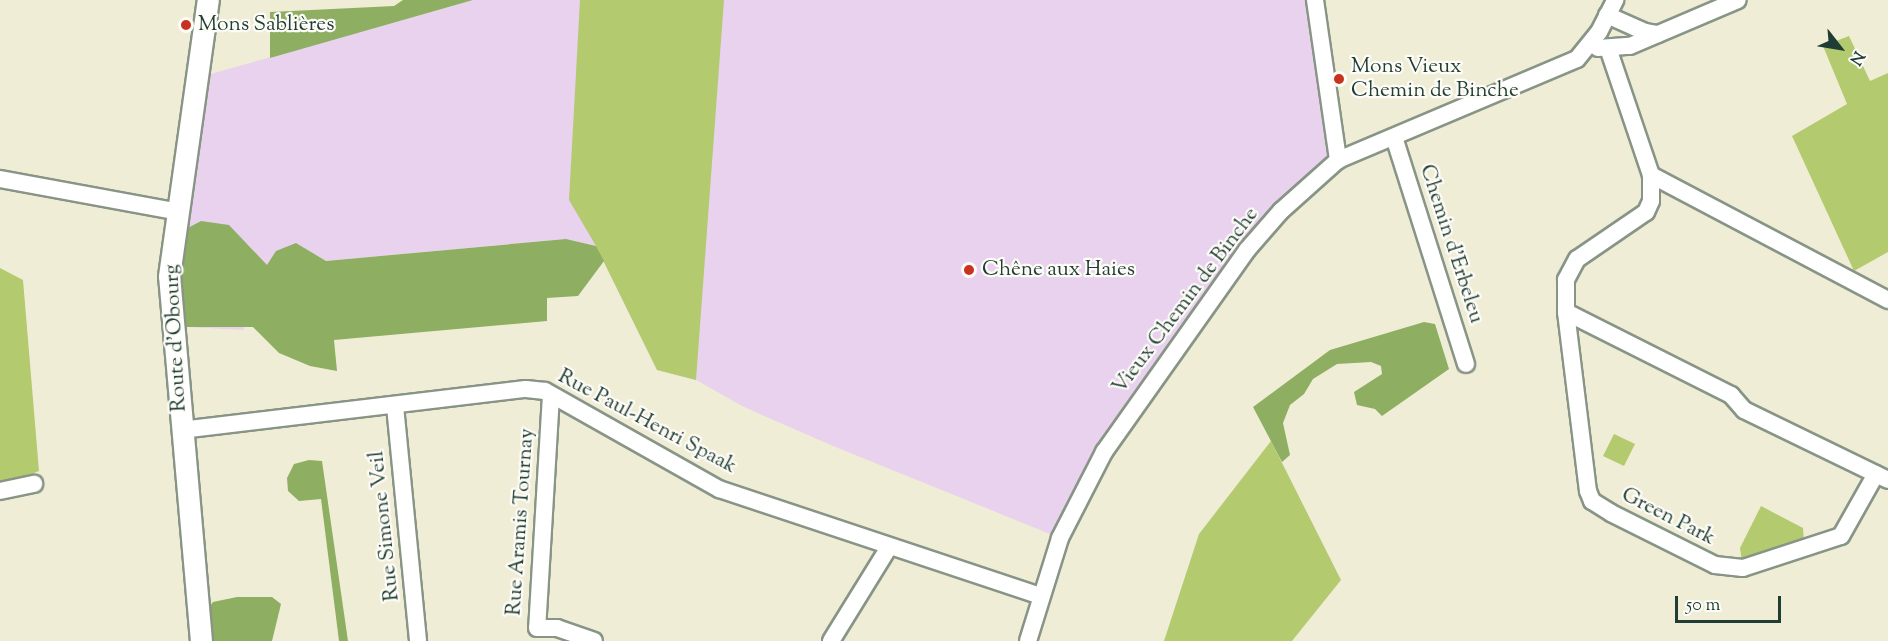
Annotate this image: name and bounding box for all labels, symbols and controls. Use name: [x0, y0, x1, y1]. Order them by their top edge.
place label: Mons Sablières: [198, 12, 334, 38]
marker: Mons Sablières: [179, 18, 193, 32]
north arrow: [1810, 18, 1870, 78]
text: N: [1843, 46, 1869, 69]
place label: Mons Vieux Chemin de Binche: [1351, 54, 1519, 104]
marker: Mons Vieux Chemin de Binche: [1332, 72, 1346, 86]
street label: Chemin d'Erbeleu: [1413, 161, 1489, 327]
street label: Vieux Chemin de Binche: [1108, 203, 1264, 399]
place label: Chêne aux Haies: [982, 257, 1135, 283]
marker: Chêne aux Haies: [960, 261, 978, 279]
street label: Route d'Obourg: [160, 264, 192, 412]
street label: Rue Paul-Henri Spaak: [553, 364, 741, 480]
street label: Rue Aramis Tournay: [502, 428, 540, 616]
street label: Rue Simone Veil: [365, 450, 405, 602]
street label: Green Park: [1617, 483, 1719, 551]
scale bar: [1678, 584, 1784, 622]
text: 50 m: [1686, 593, 1720, 619]

